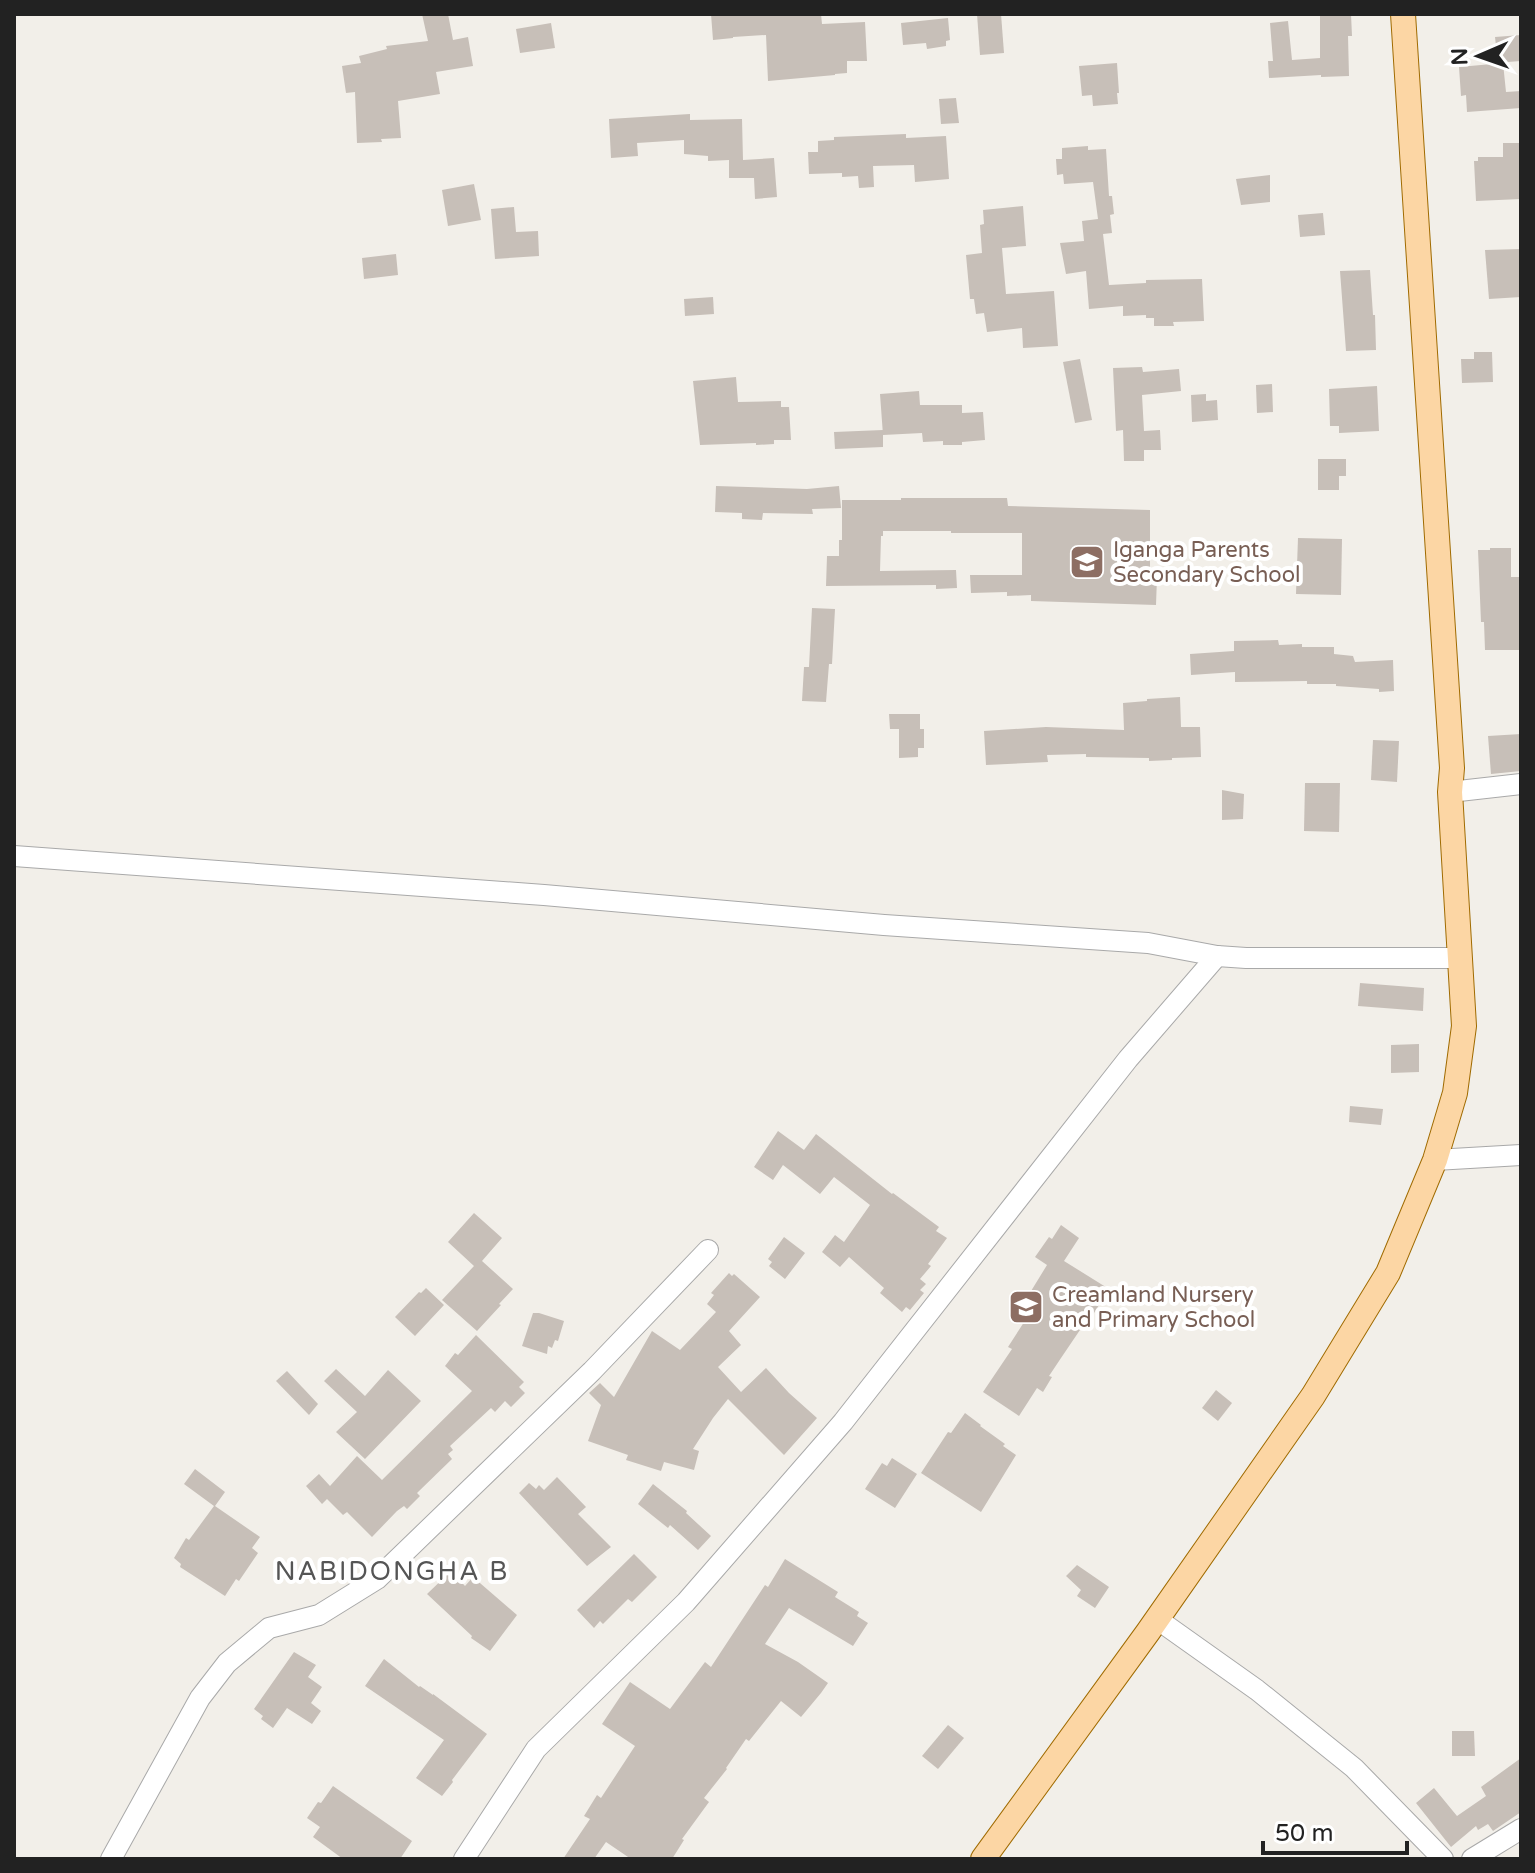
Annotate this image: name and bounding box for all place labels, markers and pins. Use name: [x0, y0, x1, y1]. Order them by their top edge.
place label: Iganga Parents Secondary School: [1113, 537, 1301, 588]
school or university icon: Iganga Parents Secondary School: [1068, 543, 1106, 581]
place label: Creamland Nursery and Primary School: [1052, 1282, 1255, 1333]
school or university icon: Creamland Nursery and Primary School: [1007, 1288, 1045, 1326]

